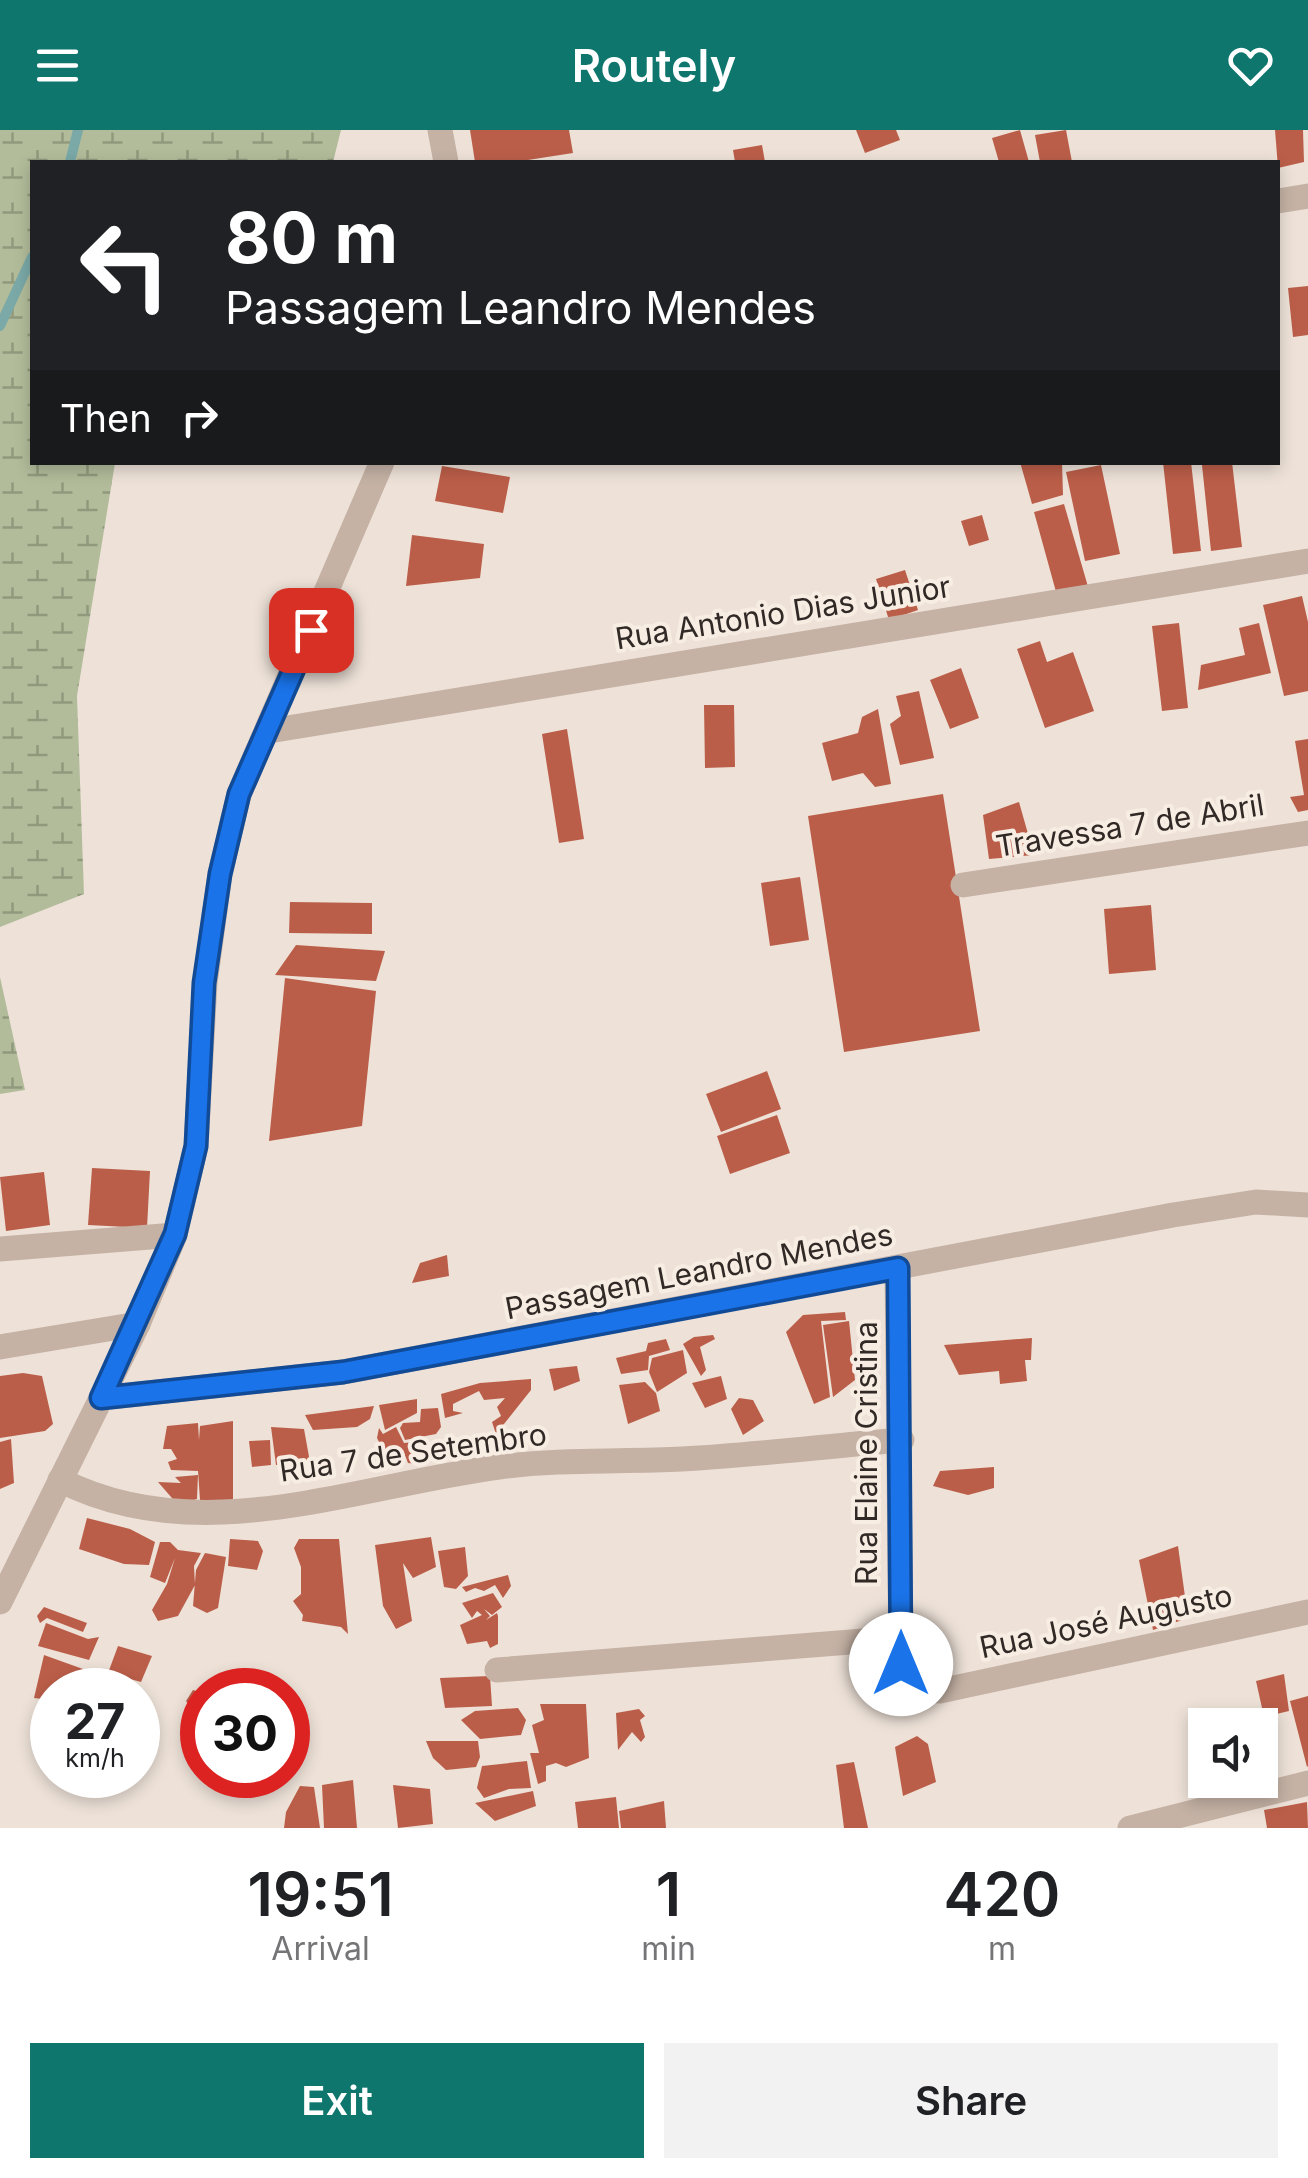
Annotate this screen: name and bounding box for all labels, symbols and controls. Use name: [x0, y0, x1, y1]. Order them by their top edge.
icon: menu: [30, 38, 85, 93]
text: Routely: [572, 38, 736, 93]
icon: heart: [1223, 38, 1278, 93]
text: 80 m: [225, 195, 398, 280]
icon: left: [60, 200, 190, 330]
text: Passagem Leandro Mendes: [225, 280, 816, 335]
icon: right: [172, 390, 227, 445]
text: Then: [60, 395, 152, 441]
street label: Rua Antonio Dias Junior: [613, 568, 953, 656]
pin: [269, 588, 354, 673]
icon: arrive: [284, 603, 339, 658]
street label: Travessa 7 de Abril: [993, 786, 1267, 864]
street label: Passagem Leandro Mendes: [502, 1216, 896, 1326]
street label: Rua Elaine Cristina: [848, 1321, 884, 1585]
street label: Rua 7 de Setembro: [277, 1415, 549, 1489]
street label: Rua José Augusto: [976, 1577, 1235, 1665]
position arrow: [849, 1612, 953, 1716]
speed limit sign: 30: [180, 1668, 310, 1798]
text: 27: [65, 1691, 125, 1751]
map controls: [1188, 1708, 1278, 1798]
button: sound: [1188, 1708, 1278, 1798]
text: km/h: [65, 1743, 125, 1773]
text: 19:51: [248, 1858, 394, 1930]
text: 1: [656, 1858, 681, 1930]
text: 420: [943, 1858, 1060, 1930]
text: Arrival: [271, 1929, 370, 1968]
text: min: [641, 1929, 696, 1968]
text: m: [988, 1929, 1016, 1968]
button: Exit: [30, 2043, 644, 2158]
button: Share: [664, 2043, 1278, 2158]

